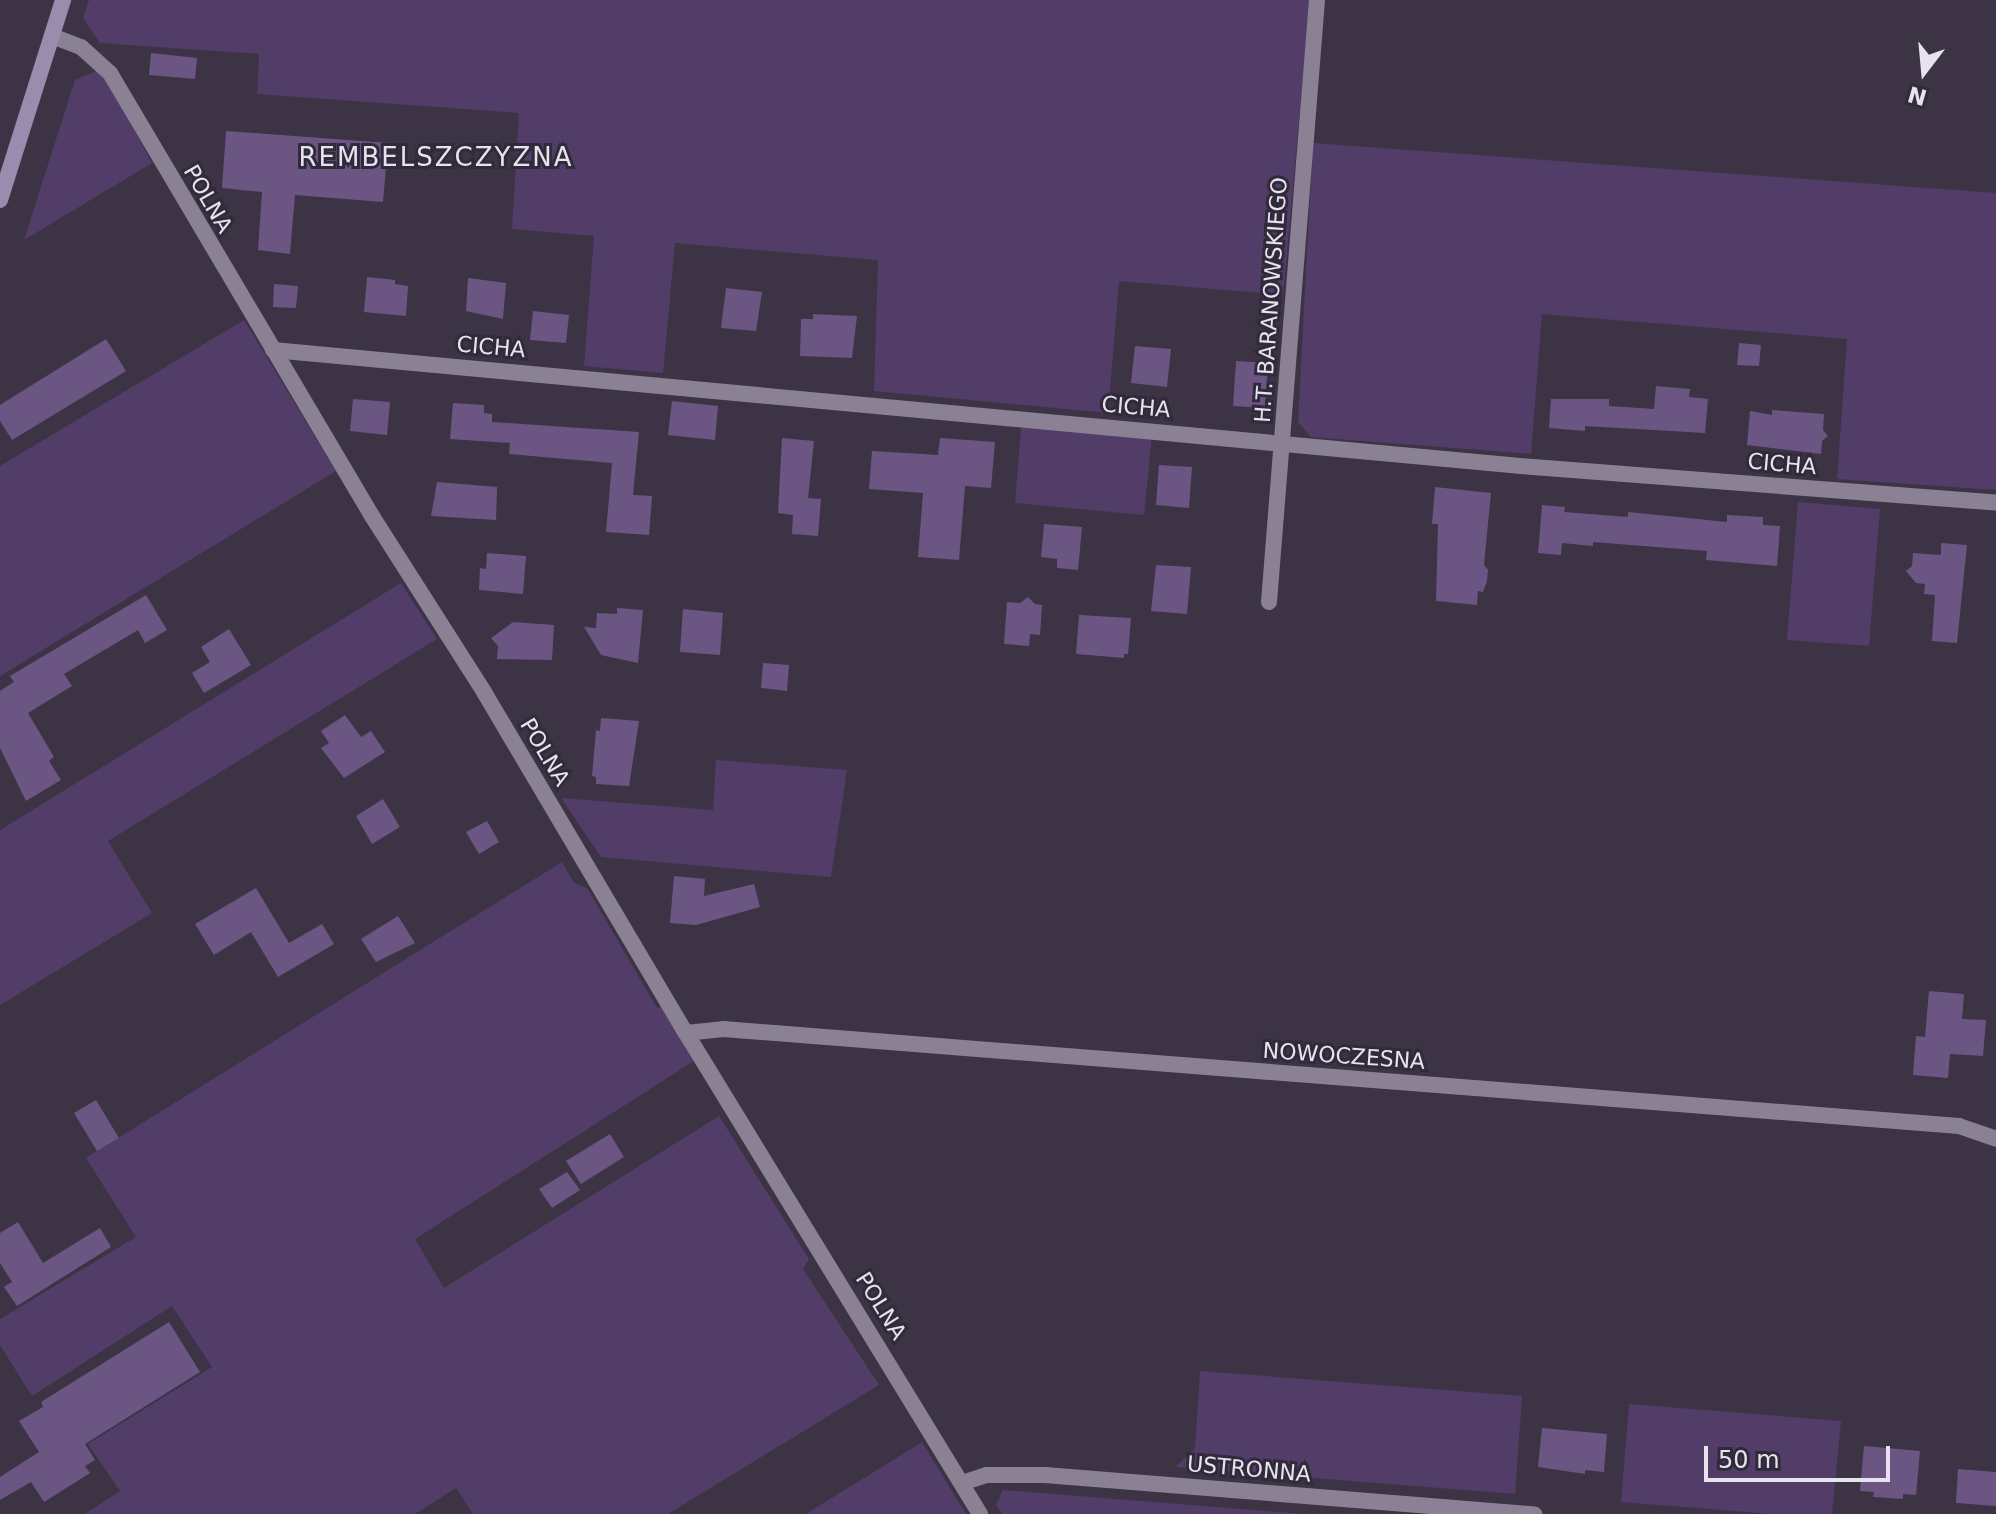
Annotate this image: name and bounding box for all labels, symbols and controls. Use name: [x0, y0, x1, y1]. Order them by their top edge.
north arrow: [1884, 32, 1964, 112]
text: N: [1905, 81, 1930, 110]
district label: REMBELSZCZYZNA: [299, 142, 573, 174]
street label: POLNA: [178, 160, 238, 238]
street label: H.T. BARANOWSKIEGO: [1249, 176, 1293, 424]
street label: CICHA: [456, 331, 526, 363]
street label: CICHA: [1101, 391, 1171, 423]
street label: CICHA: [1747, 448, 1817, 480]
street label: POLNA: [515, 713, 575, 791]
street label: NOWOCZESNA: [1262, 1037, 1426, 1075]
street label: POLNA: [850, 1267, 912, 1345]
scale bar: [1708, 1430, 1894, 1480]
text: 50 m: [1718, 1446, 1780, 1474]
street label: USTRONNA: [1186, 1450, 1312, 1488]

